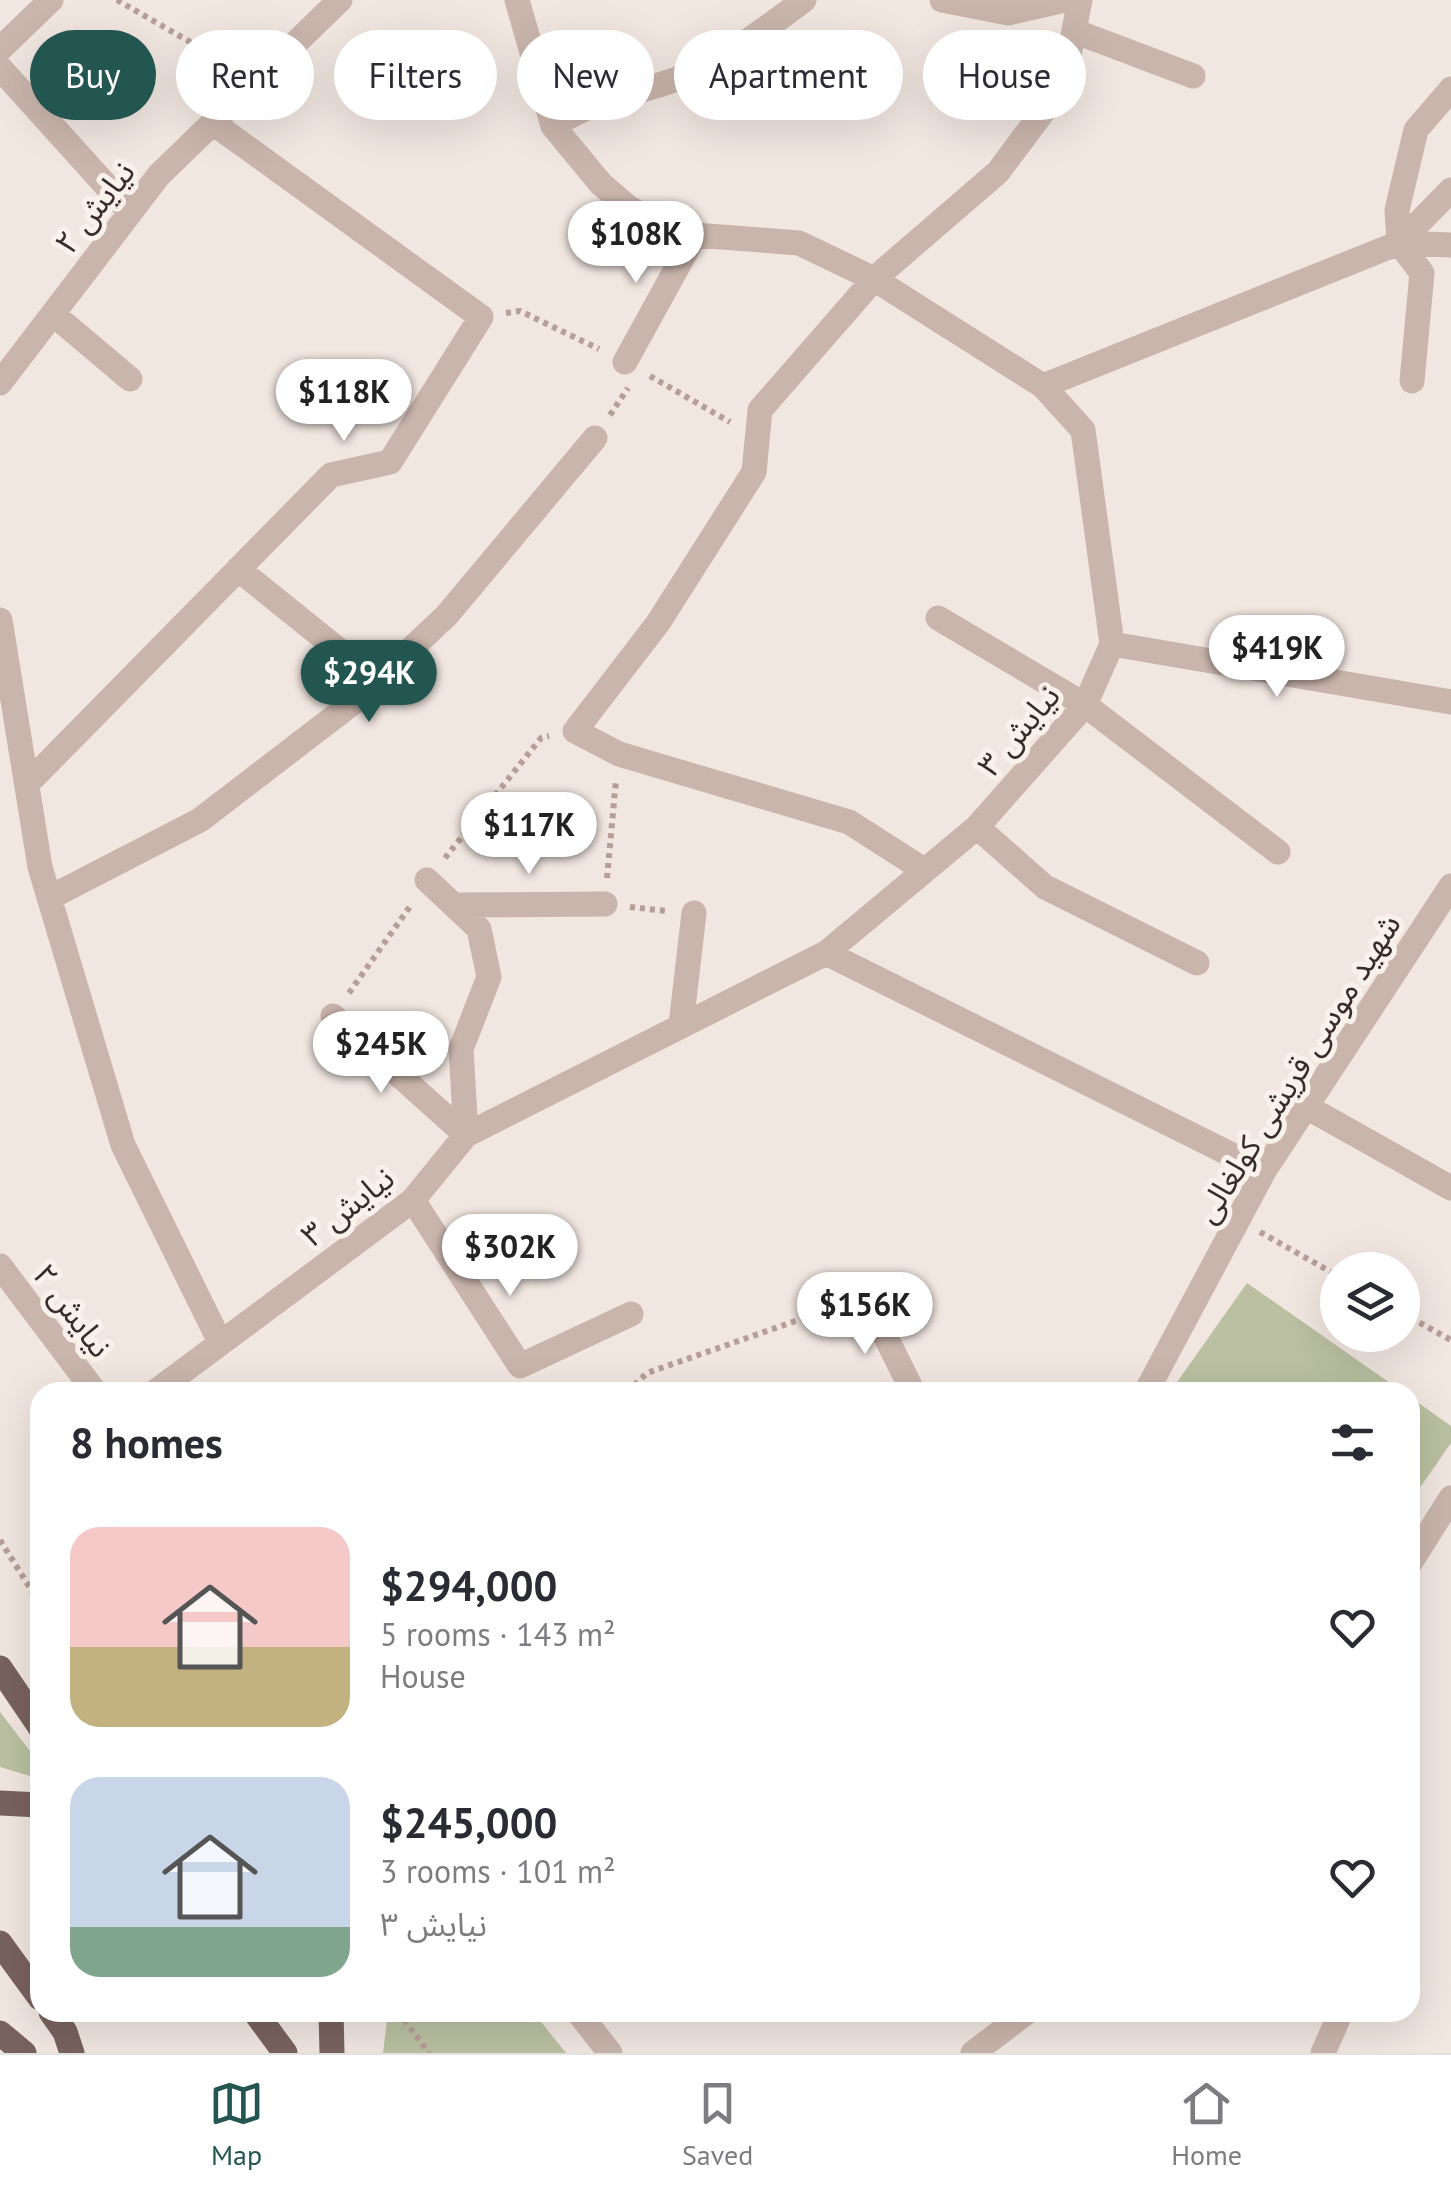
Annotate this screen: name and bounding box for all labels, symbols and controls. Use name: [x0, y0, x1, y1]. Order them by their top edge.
chip: Buy: [30, 30, 156, 120]
chip: Rent: [176, 30, 314, 120]
chip: Filters: [334, 30, 497, 120]
chip: New: [517, 30, 654, 120]
chip: Apartment: [674, 30, 903, 120]
chip: House: [923, 30, 1086, 120]
street label: نیایش ۲: [45, 152, 143, 262]
pin: $108K: [566, 201, 706, 286]
text: $108K: [590, 212, 682, 254]
pin: $118K: [274, 359, 414, 444]
text: $118K: [298, 370, 390, 412]
pin: $419K: [1207, 615, 1347, 700]
text: $419K: [1231, 626, 1323, 668]
pin: $294K: [299, 640, 439, 725]
text: $294K: [323, 651, 415, 693]
street label: نیایش ۳: [968, 676, 1068, 784]
pin: $117K: [459, 792, 599, 877]
text: $117K: [483, 803, 575, 845]
street label: شهید موسی قریشی کولغالی: [1185, 905, 1409, 1231]
pin: $245K: [311, 1011, 451, 1096]
text: $245K: [335, 1022, 427, 1064]
street label: نیایش ۳: [292, 1157, 402, 1255]
pin: $302K: [440, 1214, 580, 1299]
text: $302K: [464, 1225, 556, 1267]
map controls: [1320, 1252, 1420, 1352]
button: layers: [1320, 1252, 1420, 1352]
street label: نیایش ۲: [24, 1255, 122, 1365]
pin: $156K: [795, 1272, 935, 1357]
text: $156K: [819, 1283, 911, 1325]
text: 8 homes: [70, 1415, 223, 1470]
icon: filters: [1325, 1415, 1380, 1470]
text: $294,000: [380, 1558, 557, 1613]
icon: home: [150, 1567, 270, 1687]
icon: heart: [1325, 1600, 1380, 1655]
text: 5 rooms · 143 m²: [380, 1613, 616, 1655]
text: House: [380, 1655, 466, 1697]
text: $245,000: [380, 1795, 557, 1850]
icon: home: [150, 1817, 270, 1937]
text: 3 rooms · 101 m²: [380, 1850, 616, 1892]
icon: heart: [1325, 1850, 1380, 1905]
text: نیایش ۳: [380, 1903, 487, 1945]
tab: Map: [209, 2076, 264, 2173]
tab: Saved: [682, 2076, 753, 2173]
tab: Home: [1171, 2076, 1242, 2173]

